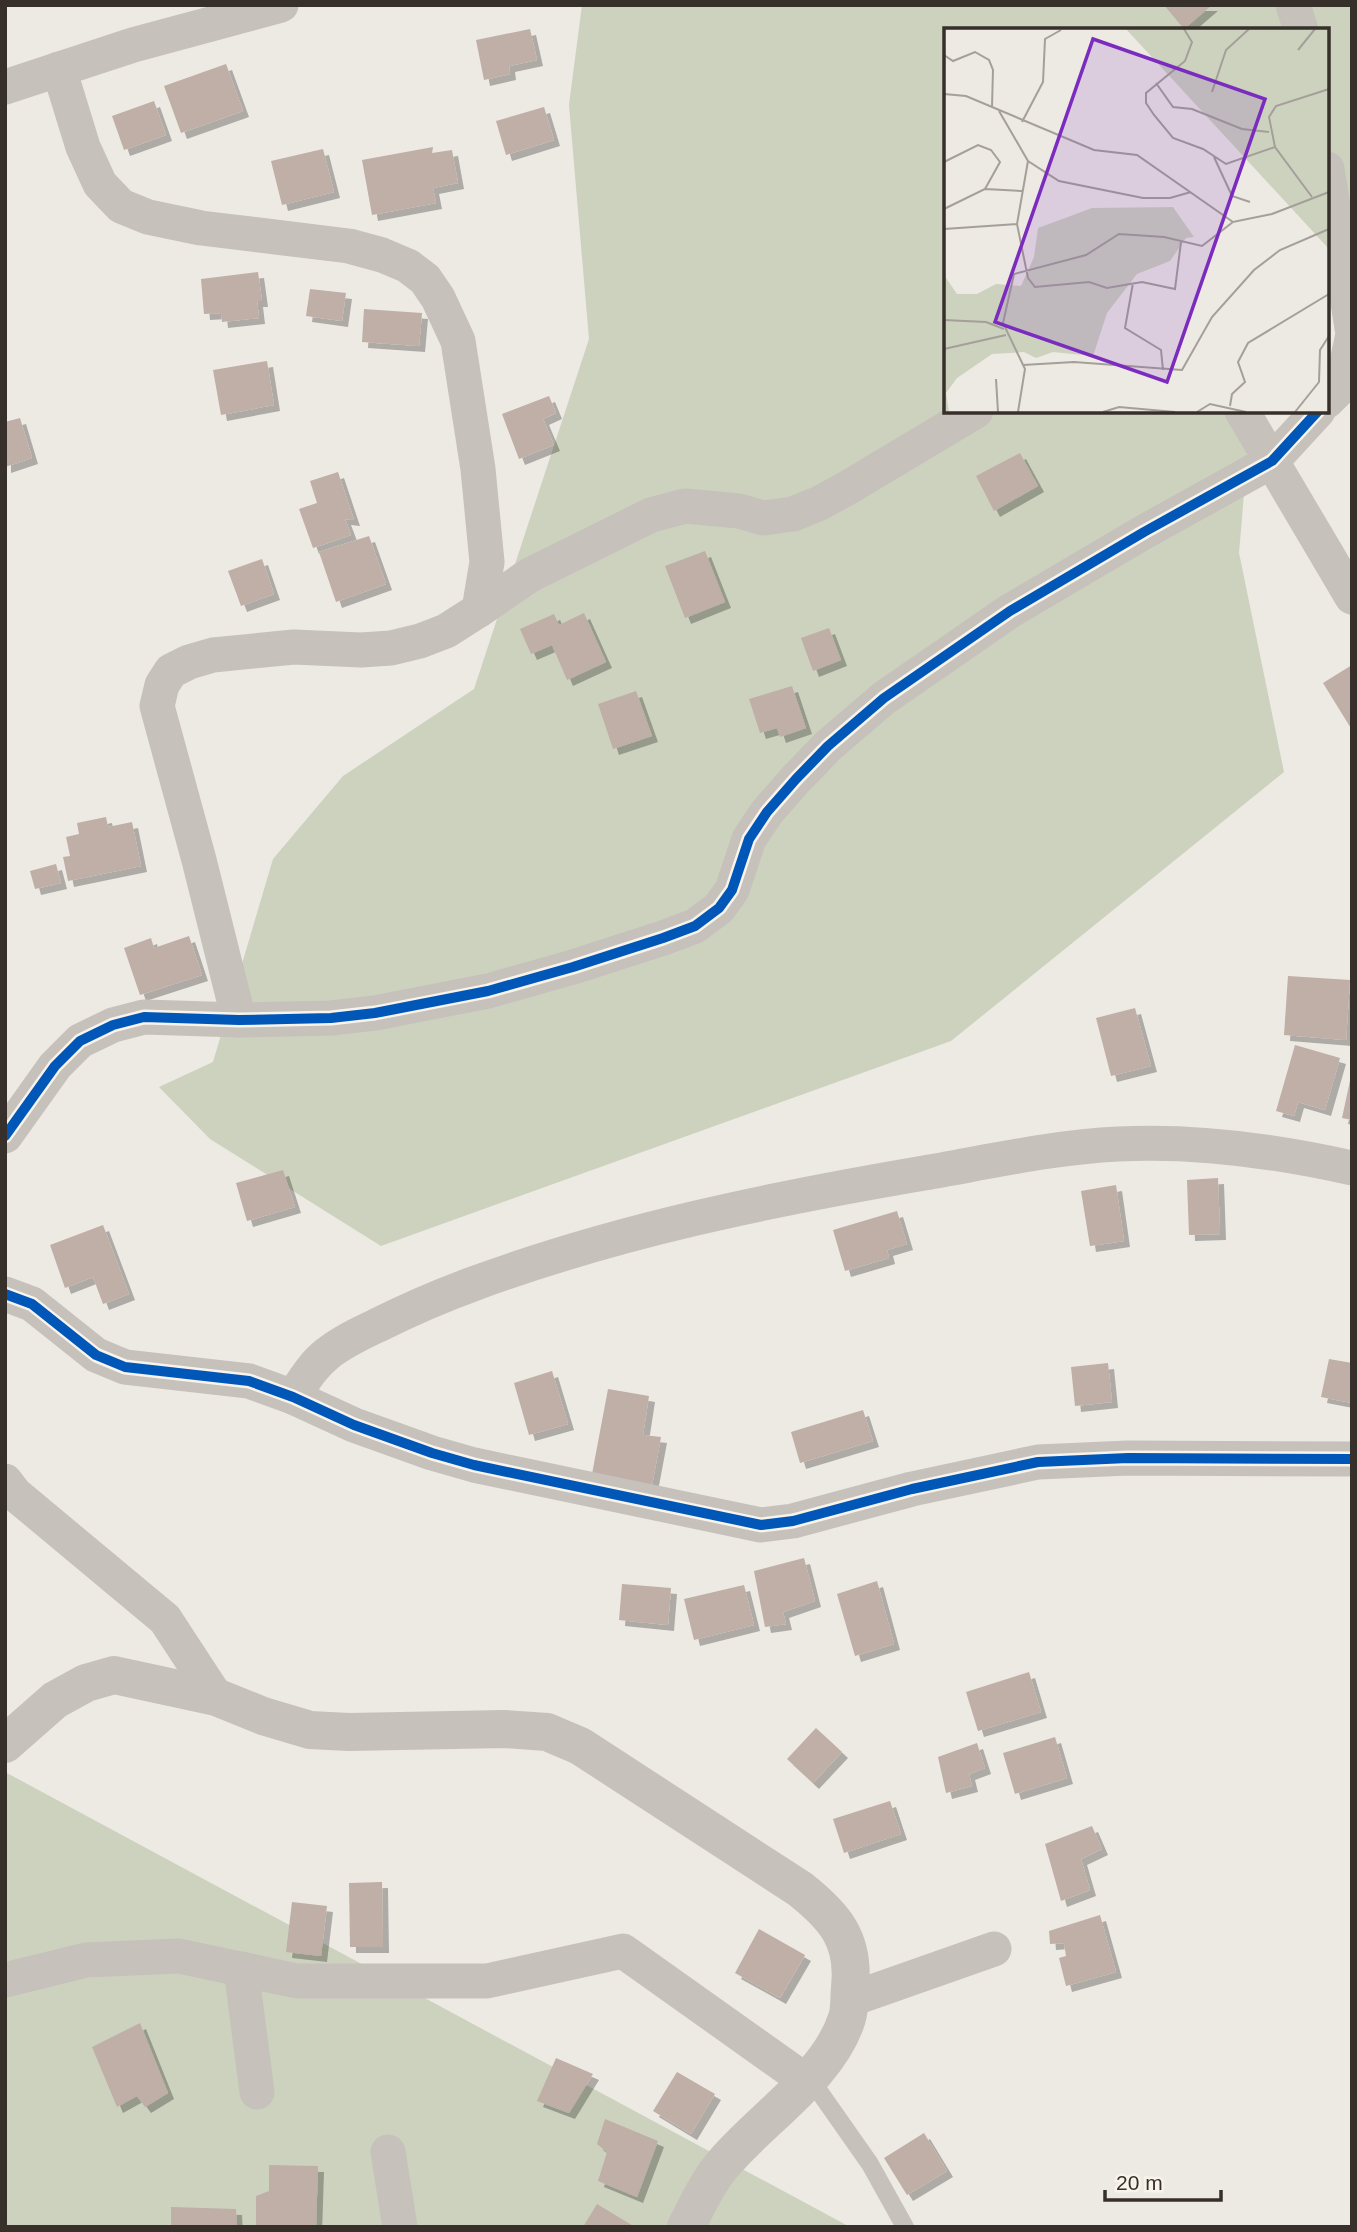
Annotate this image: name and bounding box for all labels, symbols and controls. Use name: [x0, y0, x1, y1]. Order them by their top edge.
inset map: [944, 28, 1329, 413]
scale bar: [1105, 2158, 1220, 2202]
text: 20 m: [1116, 2171, 1163, 2194]

